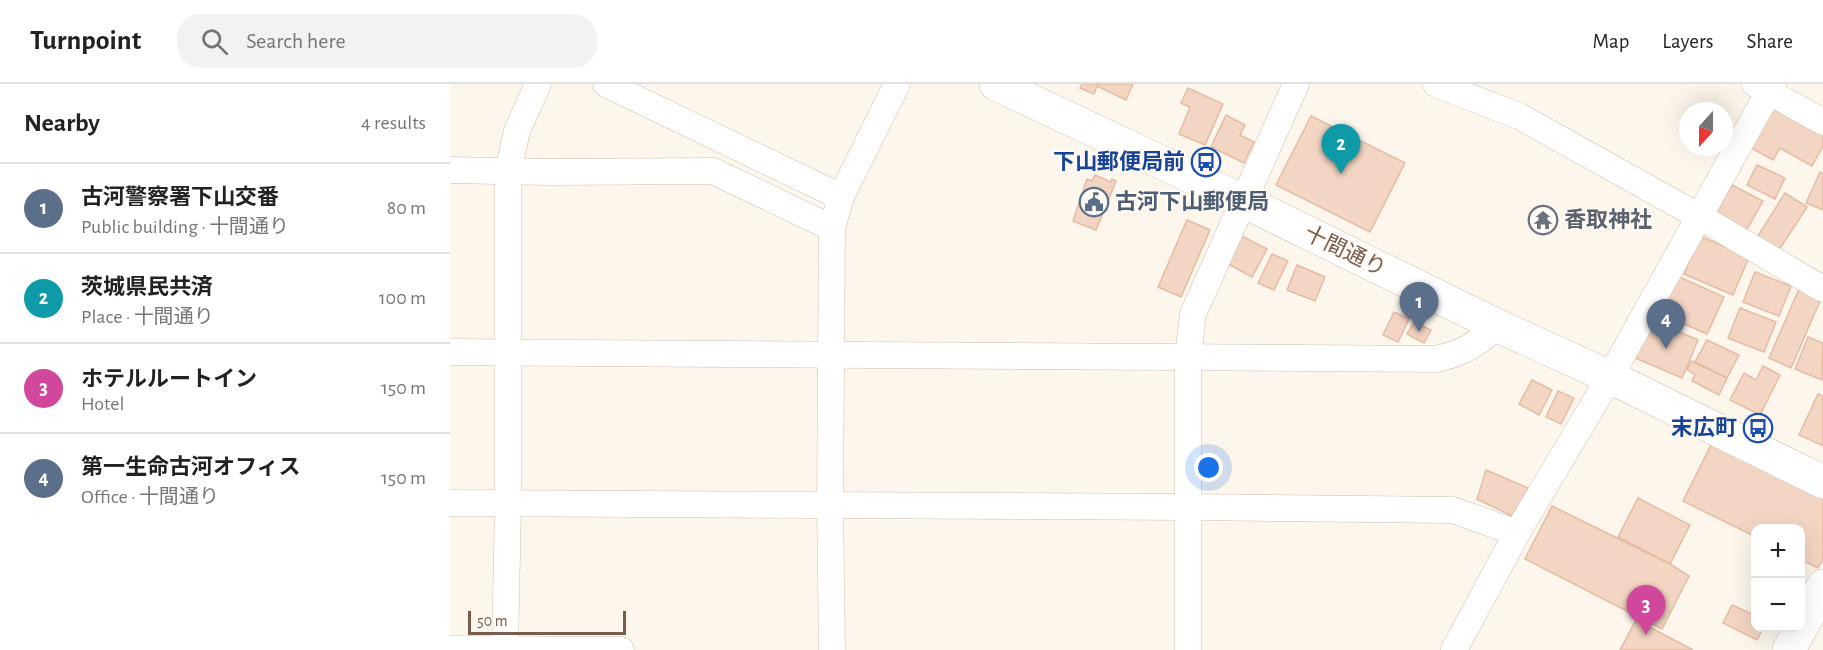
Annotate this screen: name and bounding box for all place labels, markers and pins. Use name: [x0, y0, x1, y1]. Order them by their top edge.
pin: 2: [1322, 124, 1360, 174]
bus stop icon: 下山郵便局前: [1190, 146, 1222, 178]
place label: 下山郵便局前: [1053, 150, 1185, 173]
public building icon: 古河下山郵便局: [1078, 186, 1110, 218]
place label: 古河下山郵便局: [1115, 190, 1269, 213]
temple icon: 香取神社: [1527, 204, 1559, 236]
place label: 香取神社: [1564, 208, 1652, 231]
pin: 1: [1400, 282, 1438, 332]
pin: 4: [1646, 300, 1686, 349]
bus stop icon: 末広町: [1742, 412, 1774, 444]
place label: 末広町: [1671, 416, 1737, 439]
pin: 3: [1626, 586, 1666, 635]

